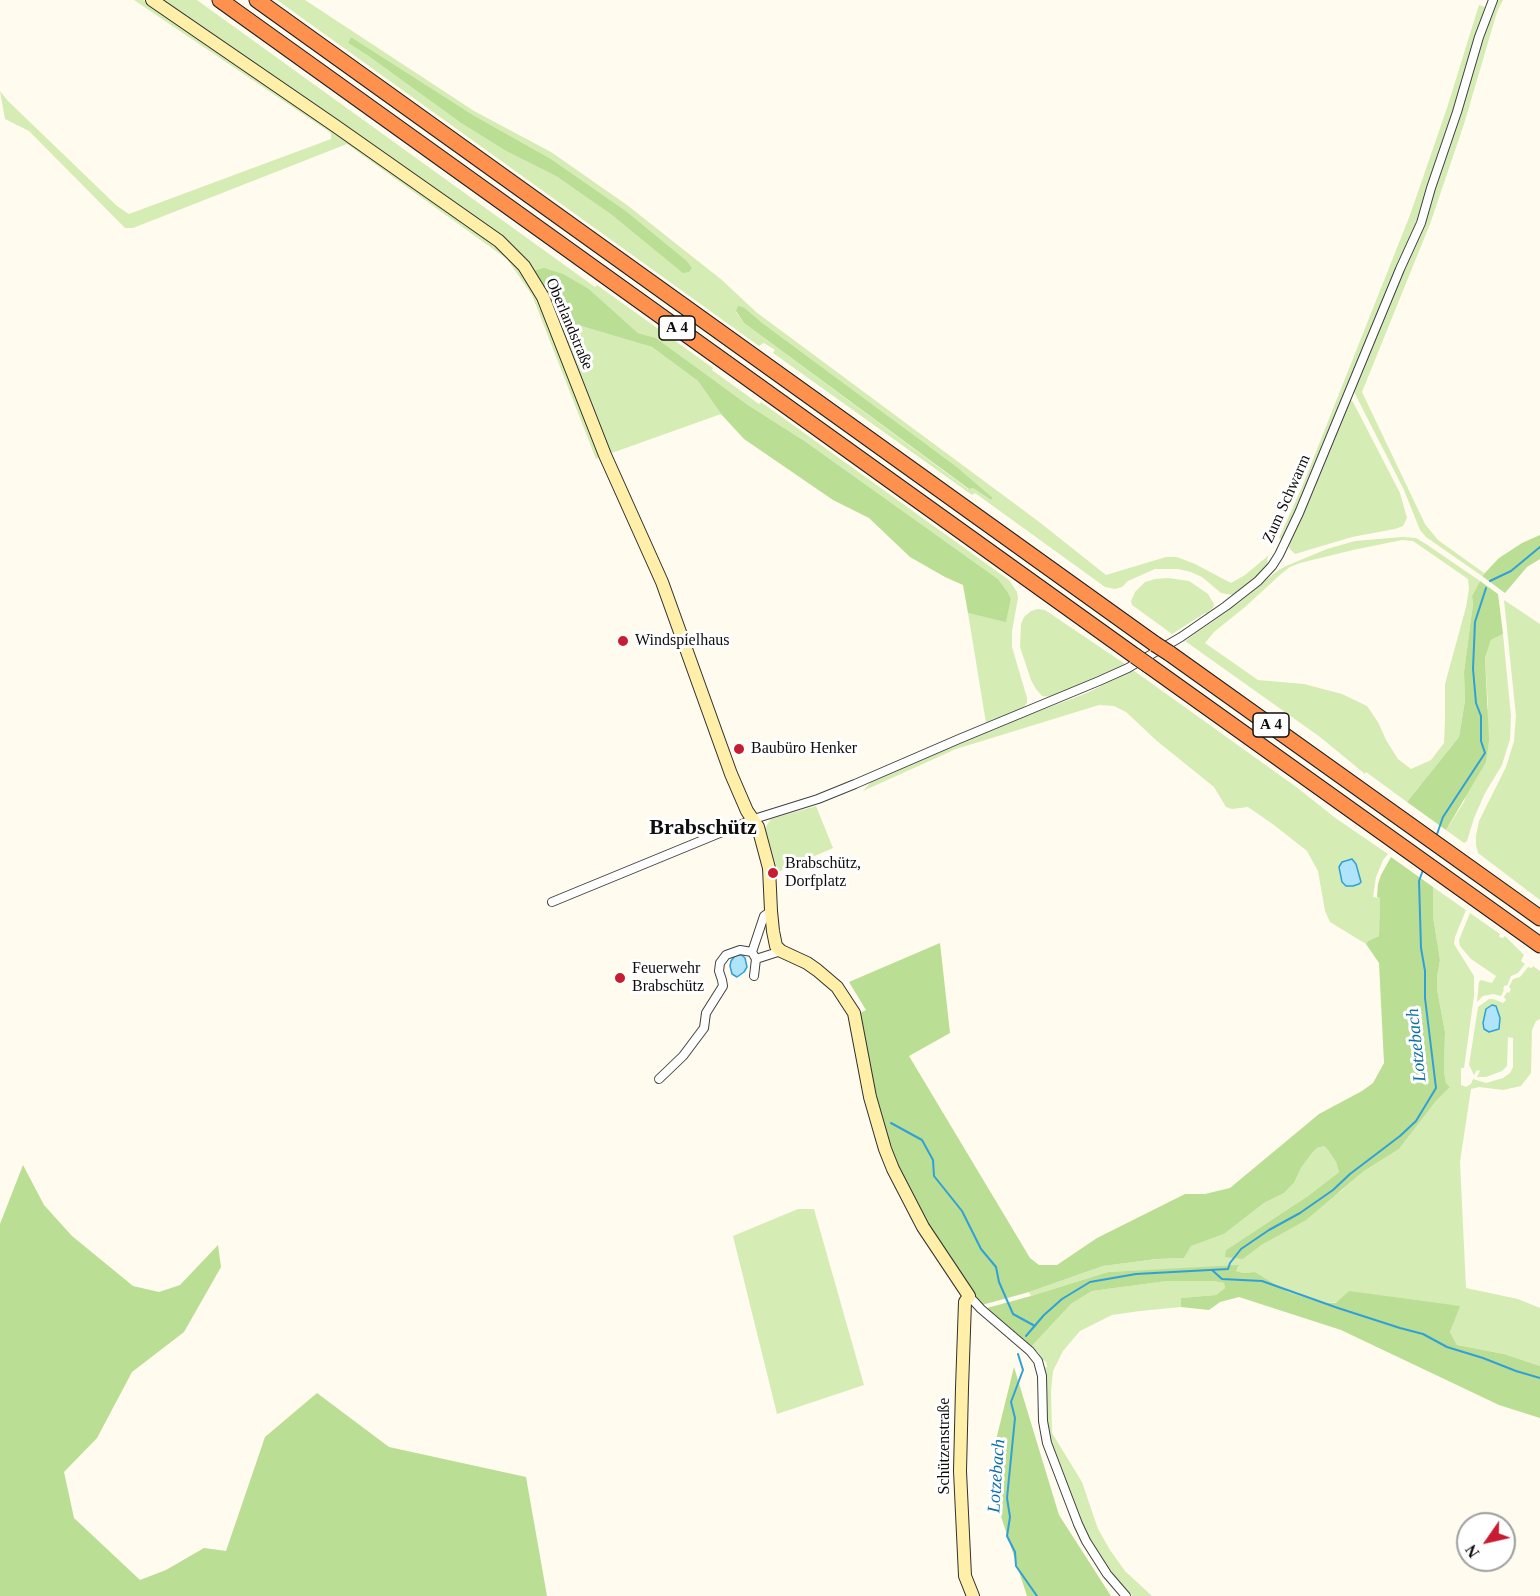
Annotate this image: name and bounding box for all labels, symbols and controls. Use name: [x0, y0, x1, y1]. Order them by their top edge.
street label: Oberlandstraße: [541, 275, 597, 373]
road number: A 4: [659, 316, 695, 340]
street label: Zum Schwarm: [1259, 452, 1315, 546]
place label: Windspielhaus: [635, 631, 729, 651]
marker: Windspielhaus: [616, 634, 630, 648]
road number: A 4: [1253, 713, 1289, 737]
place label: Baubüro Henker: [751, 739, 857, 759]
marker: Baubüro Henker: [732, 742, 746, 756]
district label: Brabschütz: [649, 815, 757, 841]
place label: Brabschütz, Dorfplatz: [785, 854, 861, 892]
marker: Brabschütz, Dorfplatz: [766, 866, 780, 880]
place label: Feuerwehr Brabschütz: [632, 959, 704, 997]
marker: Feuerwehr Brabschütz: [613, 971, 627, 985]
water label: Lotzebach: [1402, 1007, 1432, 1083]
street label: Schützenstraße: [935, 1398, 955, 1494]
water label: Lotzebach: [984, 1438, 1010, 1514]
north arrow: [1456, 1512, 1516, 1572]
text: N: [1462, 1542, 1483, 1561]

